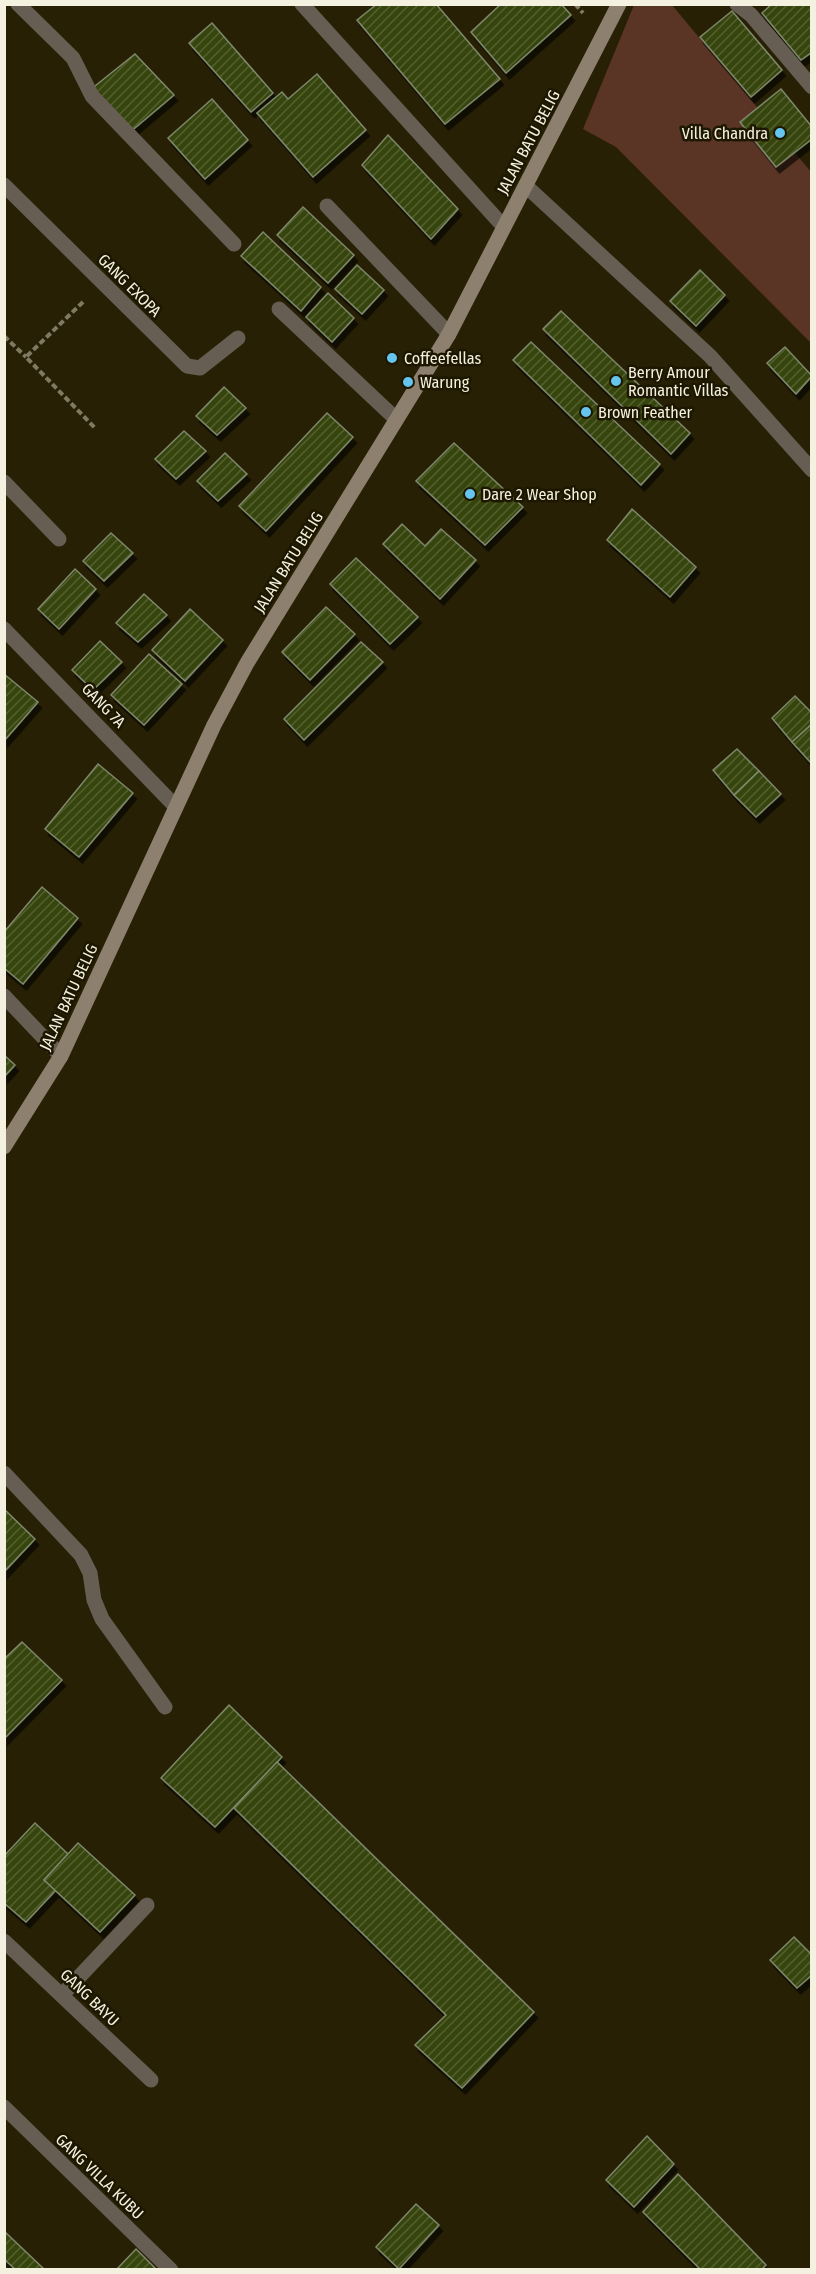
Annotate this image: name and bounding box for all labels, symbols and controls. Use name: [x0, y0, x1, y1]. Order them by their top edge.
street label: JALAN BATU BELIG: [493, 87, 564, 198]
place label: Villa Chandra: [682, 124, 768, 143]
marker: Villa Chandra: [773, 126, 787, 140]
street label: GANG EXOPA: [94, 250, 165, 321]
place label: Coffeefellas: [404, 349, 481, 368]
marker: Coffeefellas: [385, 351, 399, 365]
place label: Berry Amour Romantic Villas: [628, 363, 729, 400]
place label: Warung: [420, 373, 470, 392]
marker: Berry Amour Romantic Villas: [609, 374, 623, 388]
marker: Warung: [401, 375, 415, 389]
place label: Brown Feather: [598, 403, 693, 422]
marker: Brown Feather: [579, 405, 593, 419]
place label: Dare 2 Wear Shop: [482, 485, 597, 504]
marker: Dare 2 Wear Shop: [463, 487, 477, 501]
street label: JALAN BATU BELIG: [250, 508, 327, 616]
street label: GANG 7A: [78, 679, 130, 732]
street label: JALAN BATU BELIG: [35, 941, 101, 1053]
street label: GANG BAYU: [56, 1965, 123, 2030]
street label: GANG VILLA KUBU: [52, 2130, 148, 2223]

